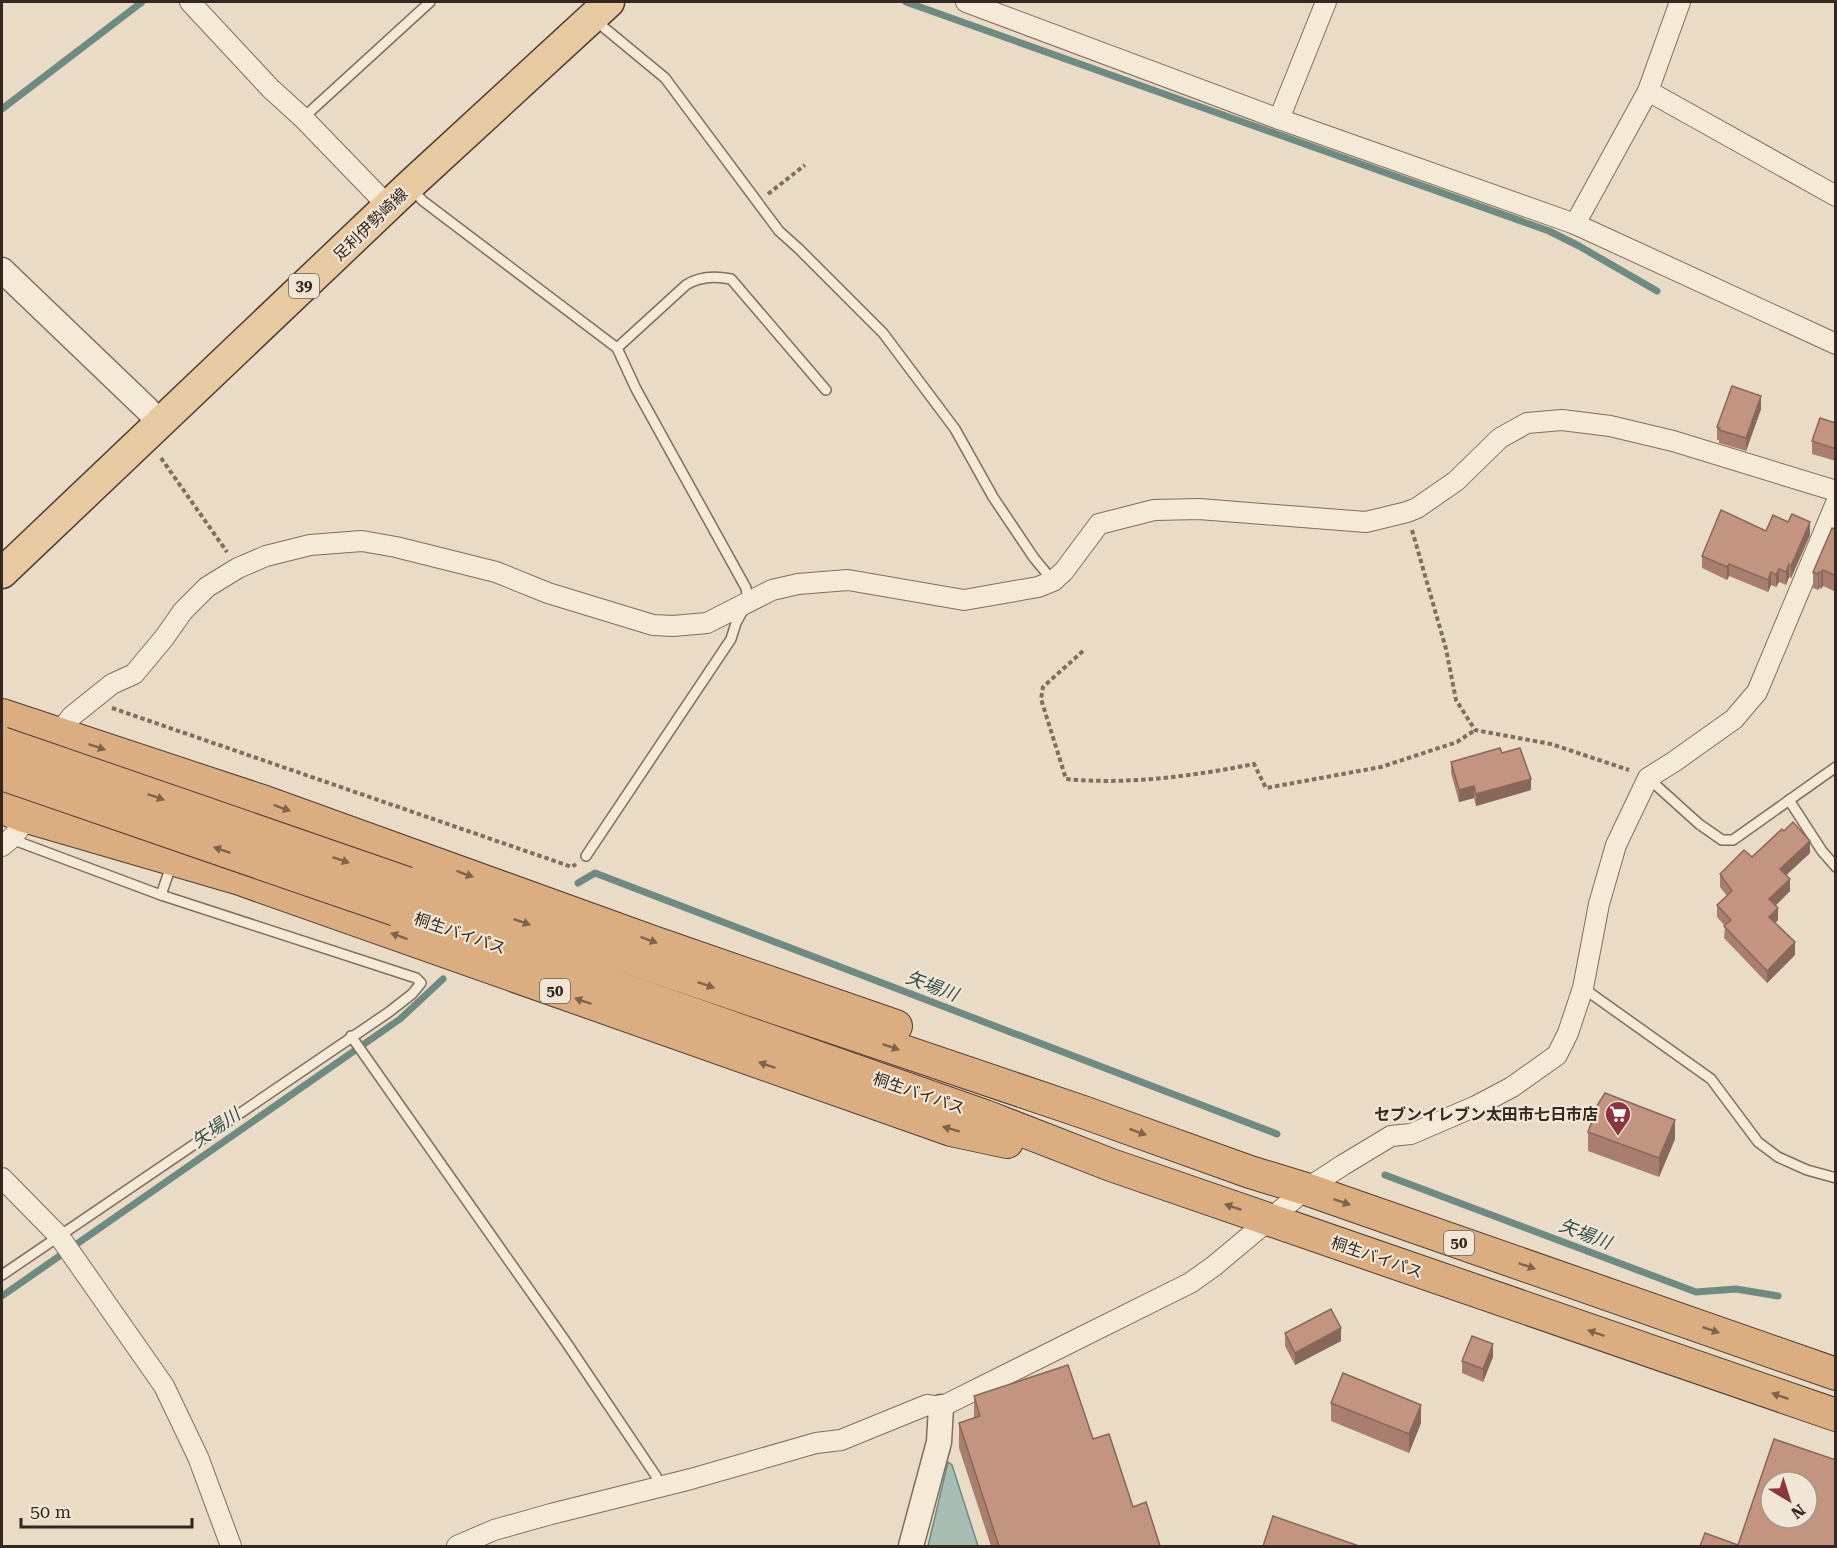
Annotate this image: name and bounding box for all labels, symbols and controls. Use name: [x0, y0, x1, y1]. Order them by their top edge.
street label: 足利伊勢崎線: [329, 184, 411, 265]
road number: 39: [289, 274, 319, 298]
one-way arrow: [88, 743, 106, 752]
one-way arrow: [147, 792, 165, 802]
one-way arrow: [273, 803, 291, 813]
one-way arrow: [213, 845, 231, 855]
one-way arrow: [332, 855, 350, 865]
one-way arrow: [457, 869, 475, 879]
street label: 桐生バイパス: [412, 909, 508, 958]
one-way arrow: [513, 917, 531, 927]
one-way arrow: [390, 930, 408, 940]
one-way arrow: [640, 936, 658, 946]
water label: 矢場川: [903, 966, 963, 1006]
road number: 50: [540, 979, 570, 1003]
one-way arrow: [698, 980, 716, 990]
one-way arrow: [574, 995, 592, 1005]
one-way arrow: [882, 1043, 900, 1053]
one-way arrow: [758, 1060, 776, 1070]
street label: 桐生バイパス: [871, 1069, 967, 1118]
supermarket icon: セブンイレブン太田市七日市店: [1603, 1099, 1633, 1137]
water label: 矢場川: [188, 1102, 245, 1152]
place label: セブンイレブン太田市七日市店: [1374, 1105, 1598, 1124]
one-way arrow: [942, 1124, 960, 1133]
one-way arrow: [1129, 1127, 1147, 1137]
one-way arrow: [1333, 1198, 1351, 1208]
one-way arrow: [1224, 1202, 1242, 1212]
water label: 矢場川: [1556, 1214, 1616, 1254]
road number: 50: [1444, 1231, 1474, 1255]
street label: 桐生バイパス: [1329, 1233, 1425, 1282]
one-way arrow: [1518, 1262, 1536, 1272]
one-way arrow: [1702, 1326, 1720, 1336]
one-way arrow: [1587, 1327, 1605, 1337]
one-way arrow: [1771, 1391, 1789, 1401]
north arrow: [1759, 1470, 1819, 1530]
scale bar: [21, 1491, 192, 1529]
text: N: [1787, 1500, 1809, 1523]
text: 50 m: [30, 1501, 71, 1522]

